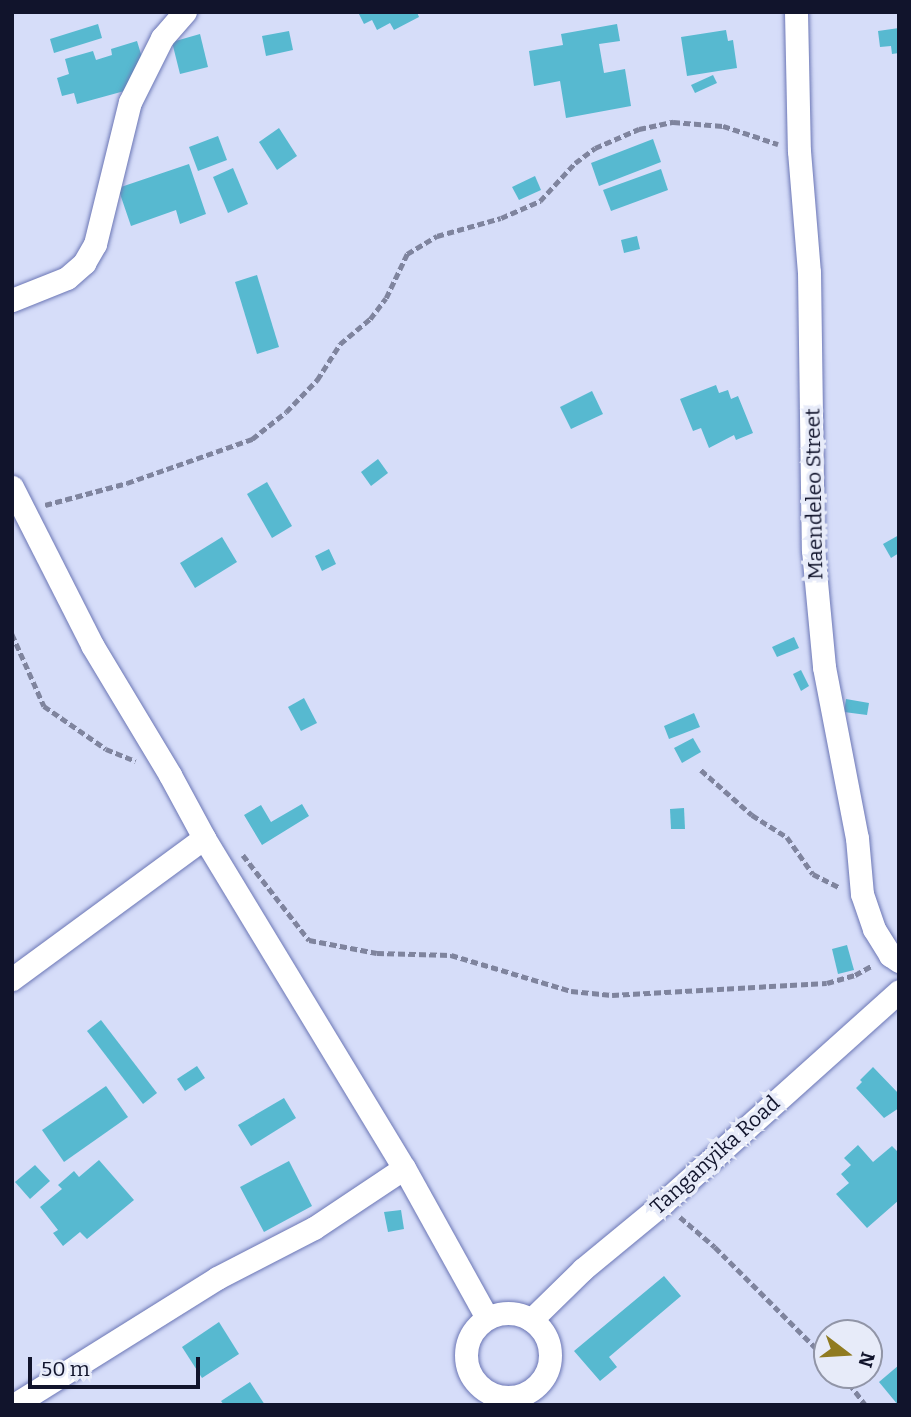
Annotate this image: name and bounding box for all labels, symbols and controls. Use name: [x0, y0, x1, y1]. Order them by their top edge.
street label: Maendeleo Street: [800, 408, 828, 580]
street label: Tanganyika Road: [645, 1090, 785, 1220]
north arrow: [813, 1319, 883, 1389]
scale bar: [32, 1344, 203, 1388]
text: N: [854, 1349, 880, 1370]
text: 50 m: [41, 1356, 90, 1382]

